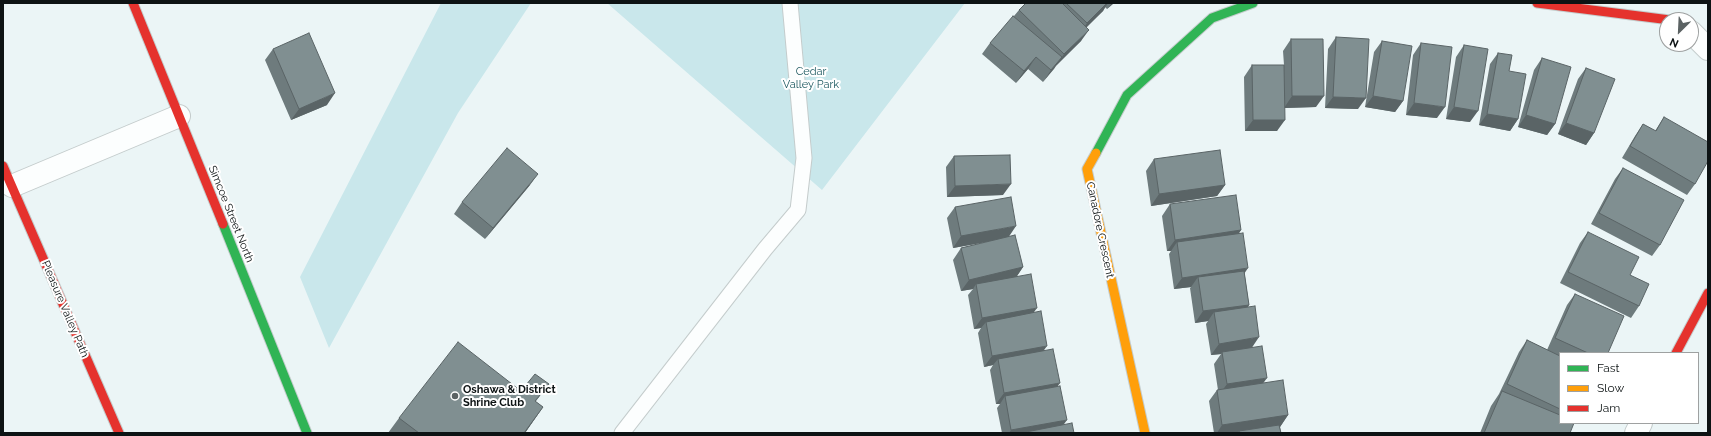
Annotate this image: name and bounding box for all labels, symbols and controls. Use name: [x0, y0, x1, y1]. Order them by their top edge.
north arrow: [1659, 12, 1699, 52]
text: N: [1668, 35, 1681, 50]
park label: Cedar Valley Park: [783, 65, 839, 91]
street label: Simcoe Street North: [206, 164, 256, 264]
street label: Canadore Crescent: [1083, 181, 1117, 279]
street label: Pleasure Valley Path: [39, 259, 91, 359]
legend: [1559, 352, 1699, 424]
text: Fast: [1597, 361, 1620, 375]
text: Slow: [1597, 381, 1624, 395]
place label: Oshawa & District Shrine Club: [463, 383, 556, 409]
marker: Oshawa & District Shrine Club: [450, 391, 460, 401]
text: Jam: [1597, 401, 1620, 415]

